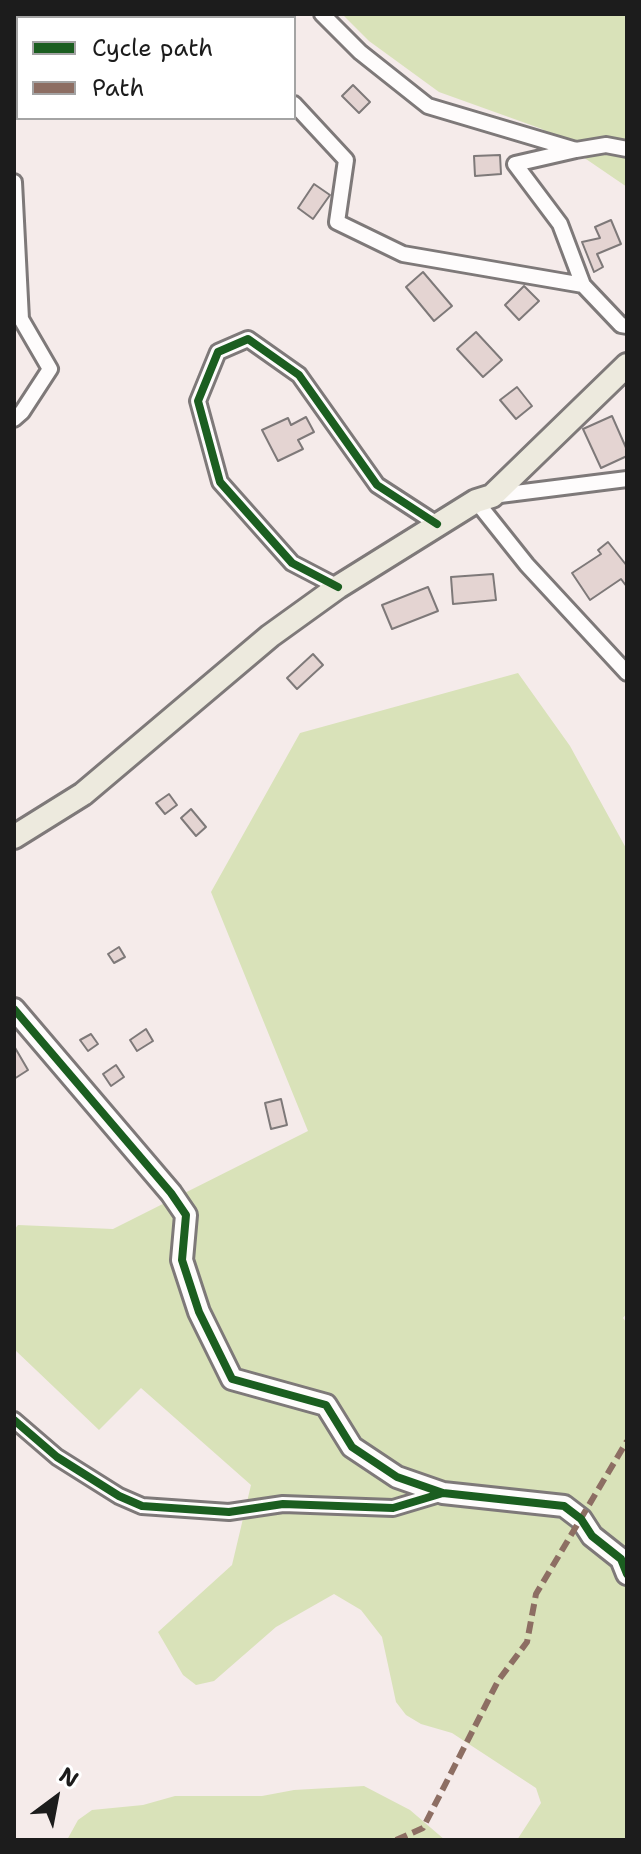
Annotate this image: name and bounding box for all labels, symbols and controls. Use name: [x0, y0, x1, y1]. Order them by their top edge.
legend: [16, 16, 296, 120]
text: Cycle path: [92, 32, 213, 64]
text: Path: [92, 72, 144, 104]
north arrow: [16, 1758, 96, 1838]
text: N: [54, 1760, 84, 1794]

